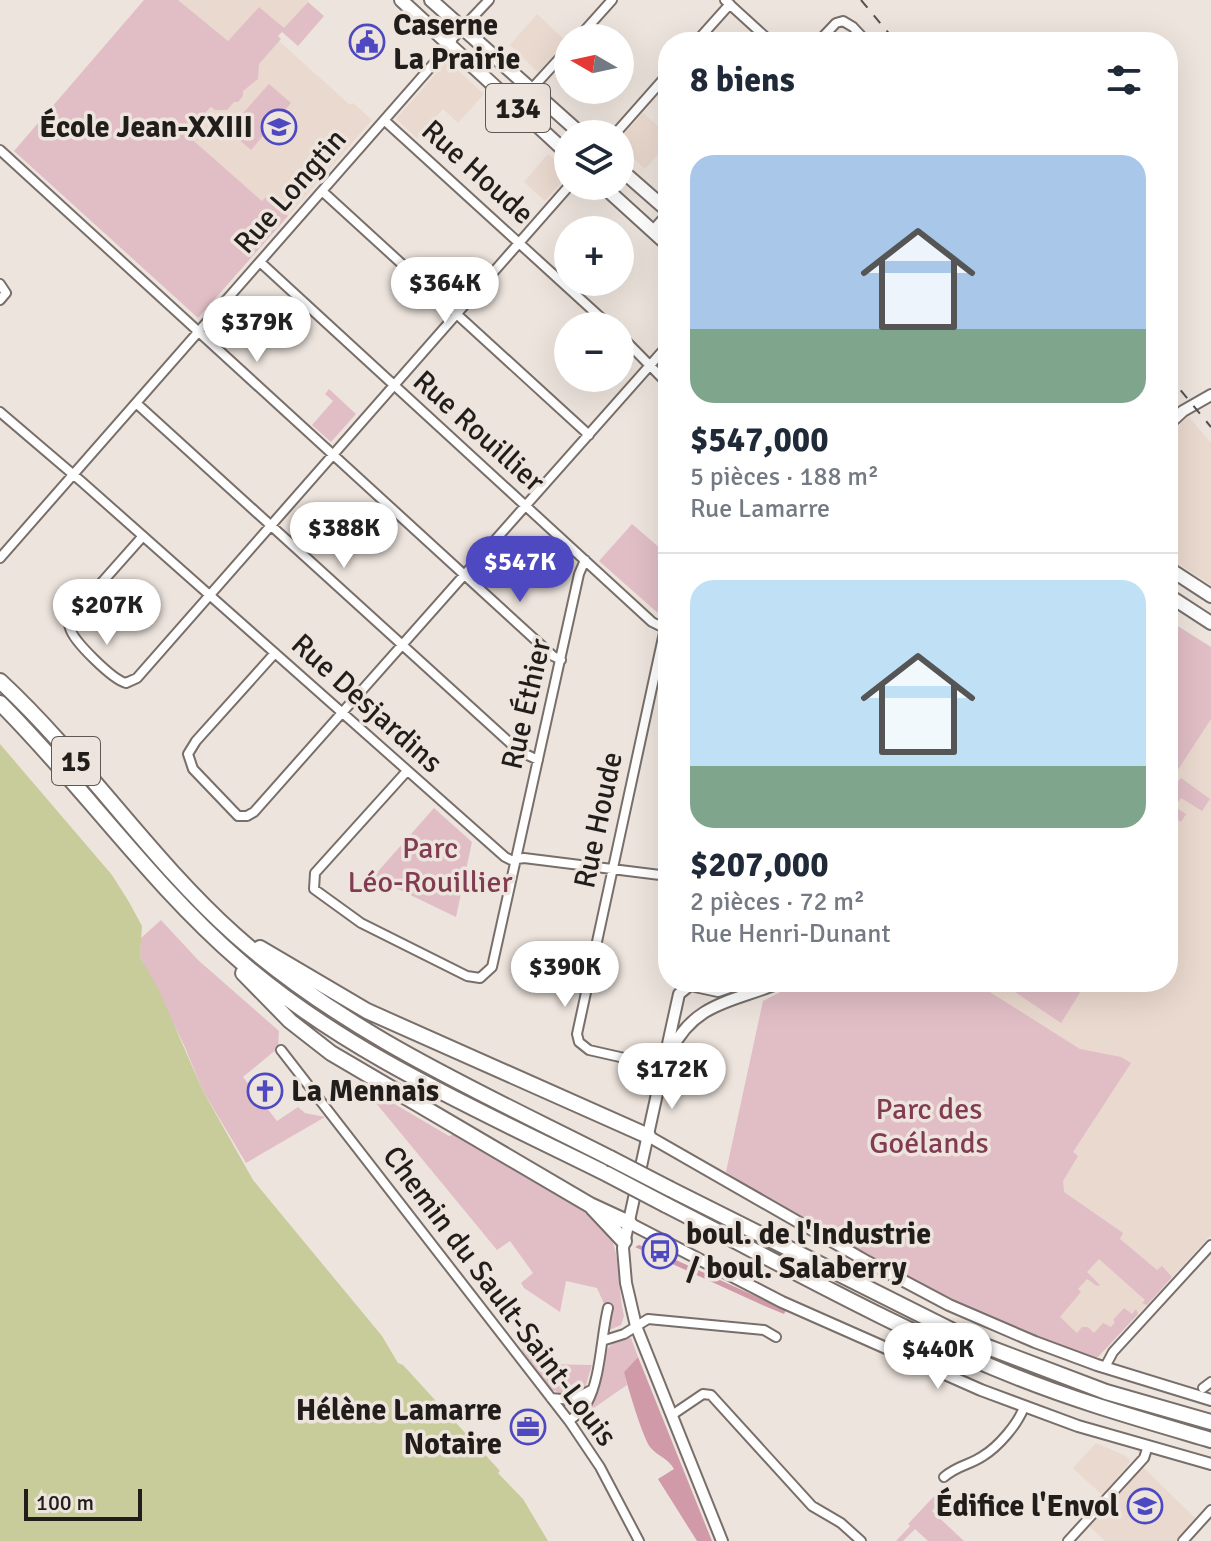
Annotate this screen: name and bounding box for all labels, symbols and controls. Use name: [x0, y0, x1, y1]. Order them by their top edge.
place label: Caserne La Prairie: [393, 7, 520, 78]
public building icon: Caserne La Prairie: [348, 23, 386, 61]
north arrow: [554, 24, 634, 104]
map controls: [554, 24, 634, 392]
icon: filters: [1102, 58, 1146, 102]
text: 8 biens: [690, 59, 795, 101]
road number: 134: [486, 84, 550, 132]
place label: École Jean-XXIII: [39, 108, 253, 146]
school or university icon: École Jean-XXIII: [260, 108, 298, 146]
street label: Rue Houde: [414, 112, 542, 232]
button: layers: [554, 120, 634, 200]
street label: Rue Longtin: [226, 121, 355, 261]
icon: home: [846, 207, 990, 351]
button: +: [554, 216, 634, 296]
pin: $364K: [389, 257, 501, 325]
text: $364K: [409, 267, 481, 299]
pin: $379K: [201, 296, 313, 364]
text: $379K: [221, 306, 293, 338]
button: −: [554, 312, 634, 392]
street label: Rue Rouillier: [405, 363, 552, 500]
text: $547,000: [690, 419, 829, 461]
text: 5 pièces · 188 m²: [690, 461, 879, 493]
text: Rue Lamarre: [690, 493, 830, 525]
pin: $388K: [288, 502, 400, 570]
text: $388K: [308, 512, 380, 544]
pin: $547K: [464, 536, 576, 604]
text: $547K: [484, 546, 556, 578]
pin: $207K: [51, 579, 163, 647]
text: $207K: [71, 589, 143, 621]
street label: Rue Desjardins: [283, 626, 450, 781]
icon: home: [846, 632, 990, 776]
street label: Rue Éthier: [493, 635, 559, 773]
road number: 15: [52, 737, 100, 785]
street label: Rue Houde: [566, 749, 631, 892]
park label: Parc Léo-Rouillier: [348, 830, 512, 901]
text: $207,000: [690, 844, 829, 886]
text: 2 pièces · 72 m²: [690, 886, 865, 918]
text: Rue Henri-Dunant: [690, 918, 891, 950]
pin: $390K: [509, 941, 621, 1009]
text: $390K: [529, 951, 601, 983]
pin: $172K: [616, 1043, 728, 1111]
text: $172K: [636, 1053, 708, 1085]
church icon: La Mennais: [246, 1072, 284, 1110]
place label: La Mennais: [291, 1073, 439, 1110]
park label: Parc des Goélands: [869, 1091, 989, 1162]
street label: Chemin du Sault-Saint-Louis: [375, 1139, 625, 1454]
place label: boul. de l'Industrie / boul. Salaberry: [686, 1216, 931, 1287]
bus stop icon: boul. de l'Industrie / boul. Salaberry: [641, 1232, 679, 1270]
pin: $440K: [882, 1323, 994, 1391]
text: $440K: [902, 1333, 974, 1365]
place label: Hélène Lamarre Notaire: [296, 1392, 502, 1463]
office icon: Hélène Lamarre Notaire: [509, 1408, 547, 1446]
scale bar: [24, 1485, 142, 1521]
place label: Édifice l'Envol: [936, 1487, 1119, 1525]
school or university icon: Édifice l'Envol: [1126, 1487, 1164, 1525]
text: 100 m: [36, 1489, 94, 1516]

